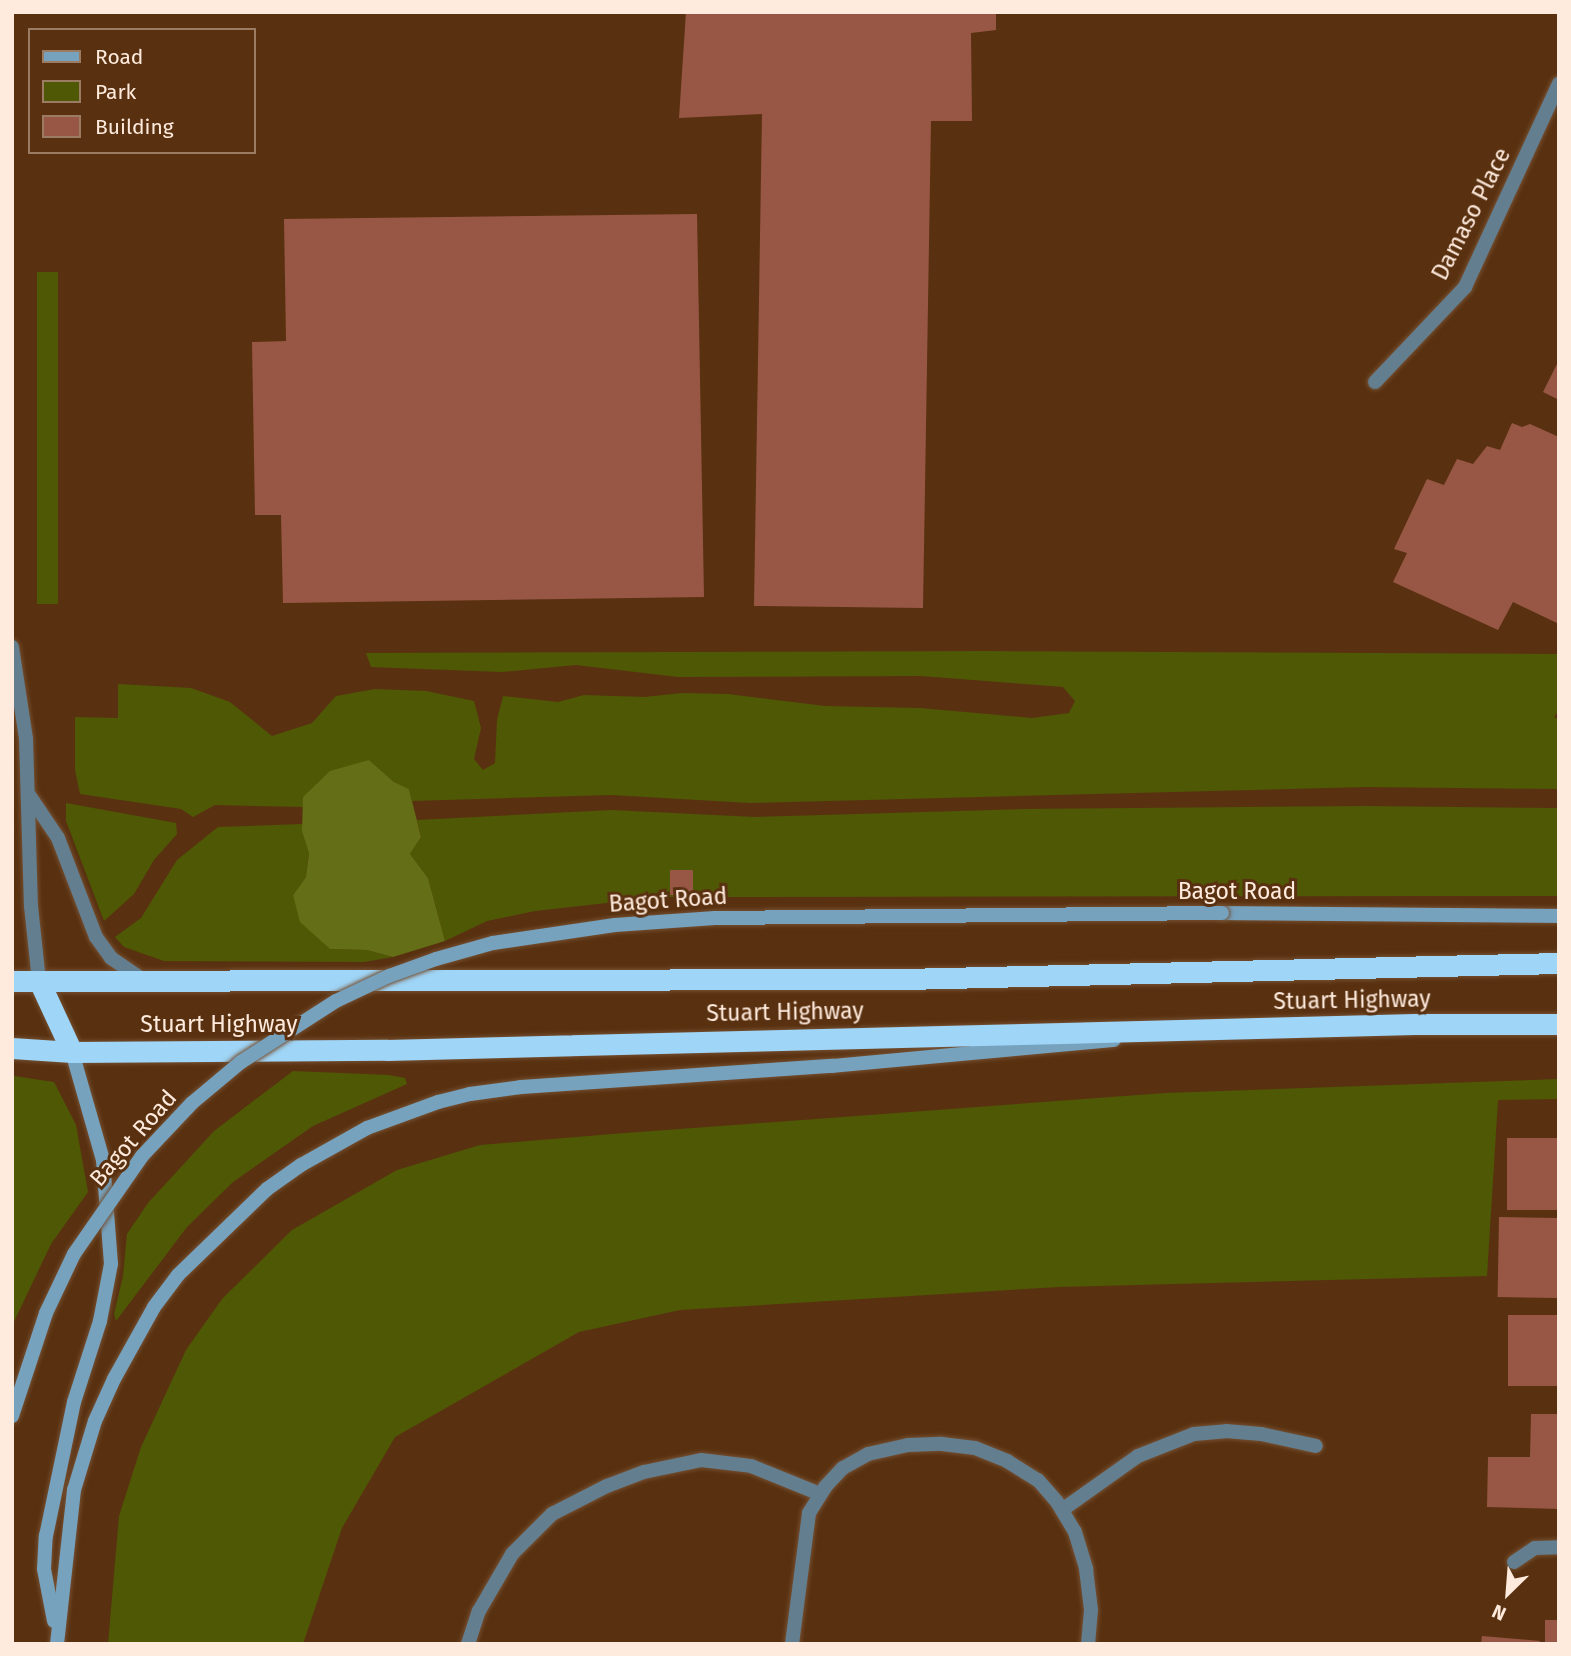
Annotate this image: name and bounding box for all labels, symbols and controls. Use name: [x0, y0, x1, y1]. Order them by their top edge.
legend: [28, 28, 256, 154]
text: Road: [95, 44, 143, 70]
text: Park: [95, 79, 136, 105]
text: Building: [95, 114, 174, 140]
street label: Damaso Place: [1426, 143, 1516, 285]
street label: Bagot Road: [1178, 877, 1296, 905]
street label: Bagot Road: [608, 882, 728, 918]
street label: Stuart Highway: [1273, 985, 1431, 1015]
street label: Stuart Highway: [706, 997, 864, 1027]
street label: Stuart Highway: [140, 1010, 298, 1038]
street label: Bagot Road: [84, 1084, 182, 1192]
north arrow: [1473, 1558, 1543, 1628]
text: N: [1488, 1599, 1509, 1626]

